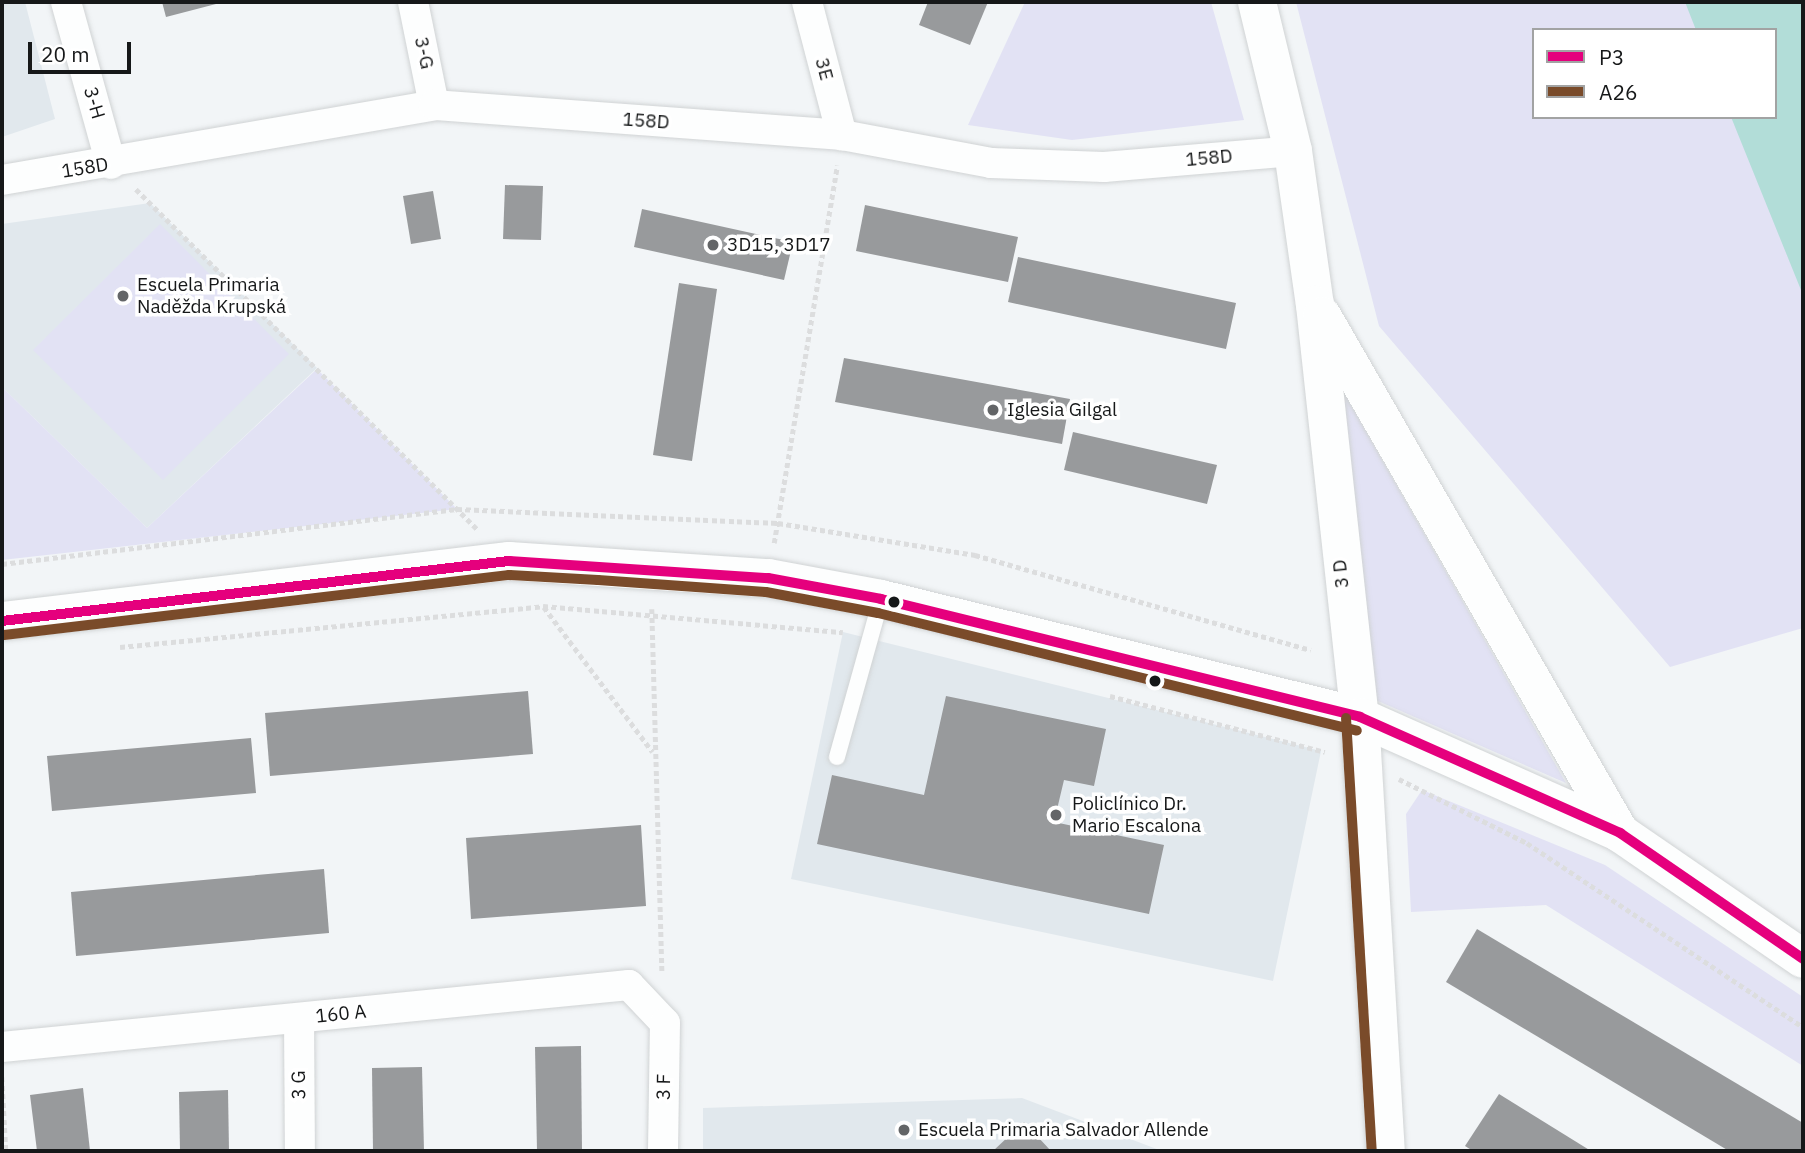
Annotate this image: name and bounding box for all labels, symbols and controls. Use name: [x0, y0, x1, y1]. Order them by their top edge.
scale bar: [32, 28, 135, 72]
legend: [1532, 28, 1777, 119]
street label: 3-G: [409, 35, 439, 71]
text: 20 m: [41, 40, 90, 68]
text: P3: [1599, 43, 1624, 71]
street label: 3E: [810, 55, 838, 83]
text: A26: [1599, 78, 1638, 106]
street label: 3-H: [79, 84, 109, 122]
street label: 158D: [622, 108, 670, 134]
street label: 158D: [1185, 145, 1233, 171]
street label: 158D: [60, 153, 110, 183]
place label: 3D15, 3D17: [727, 234, 831, 256]
marker: 3D15, 3D17: [705, 237, 721, 253]
place label: Escuela Primaria Naděžda Krupská: [137, 274, 286, 318]
marker: Escuela Primaria Naděžda Krupská: [115, 288, 131, 304]
place label: Iglesia Gilgal: [1007, 399, 1117, 421]
marker: Iglesia Gilgal: [985, 402, 1001, 418]
street label: 3 D: [1328, 559, 1354, 589]
unlabelled marker: [887, 595, 901, 609]
unlabelled marker: [1148, 674, 1162, 688]
place label: Policlínico Dr. Mario Escalona: [1072, 793, 1201, 837]
marker: Policlínico Dr. Mario Escalona: [1046, 805, 1066, 825]
street label: 160 A: [315, 1000, 367, 1028]
street label: 3 G: [287, 1070, 311, 1100]
street label: 3 F: [652, 1074, 676, 1100]
place label: Escuela Primaria Salvador Allende: [918, 1119, 1209, 1141]
marker: Escuela Primaria Salvador Allende: [896, 1122, 912, 1138]

